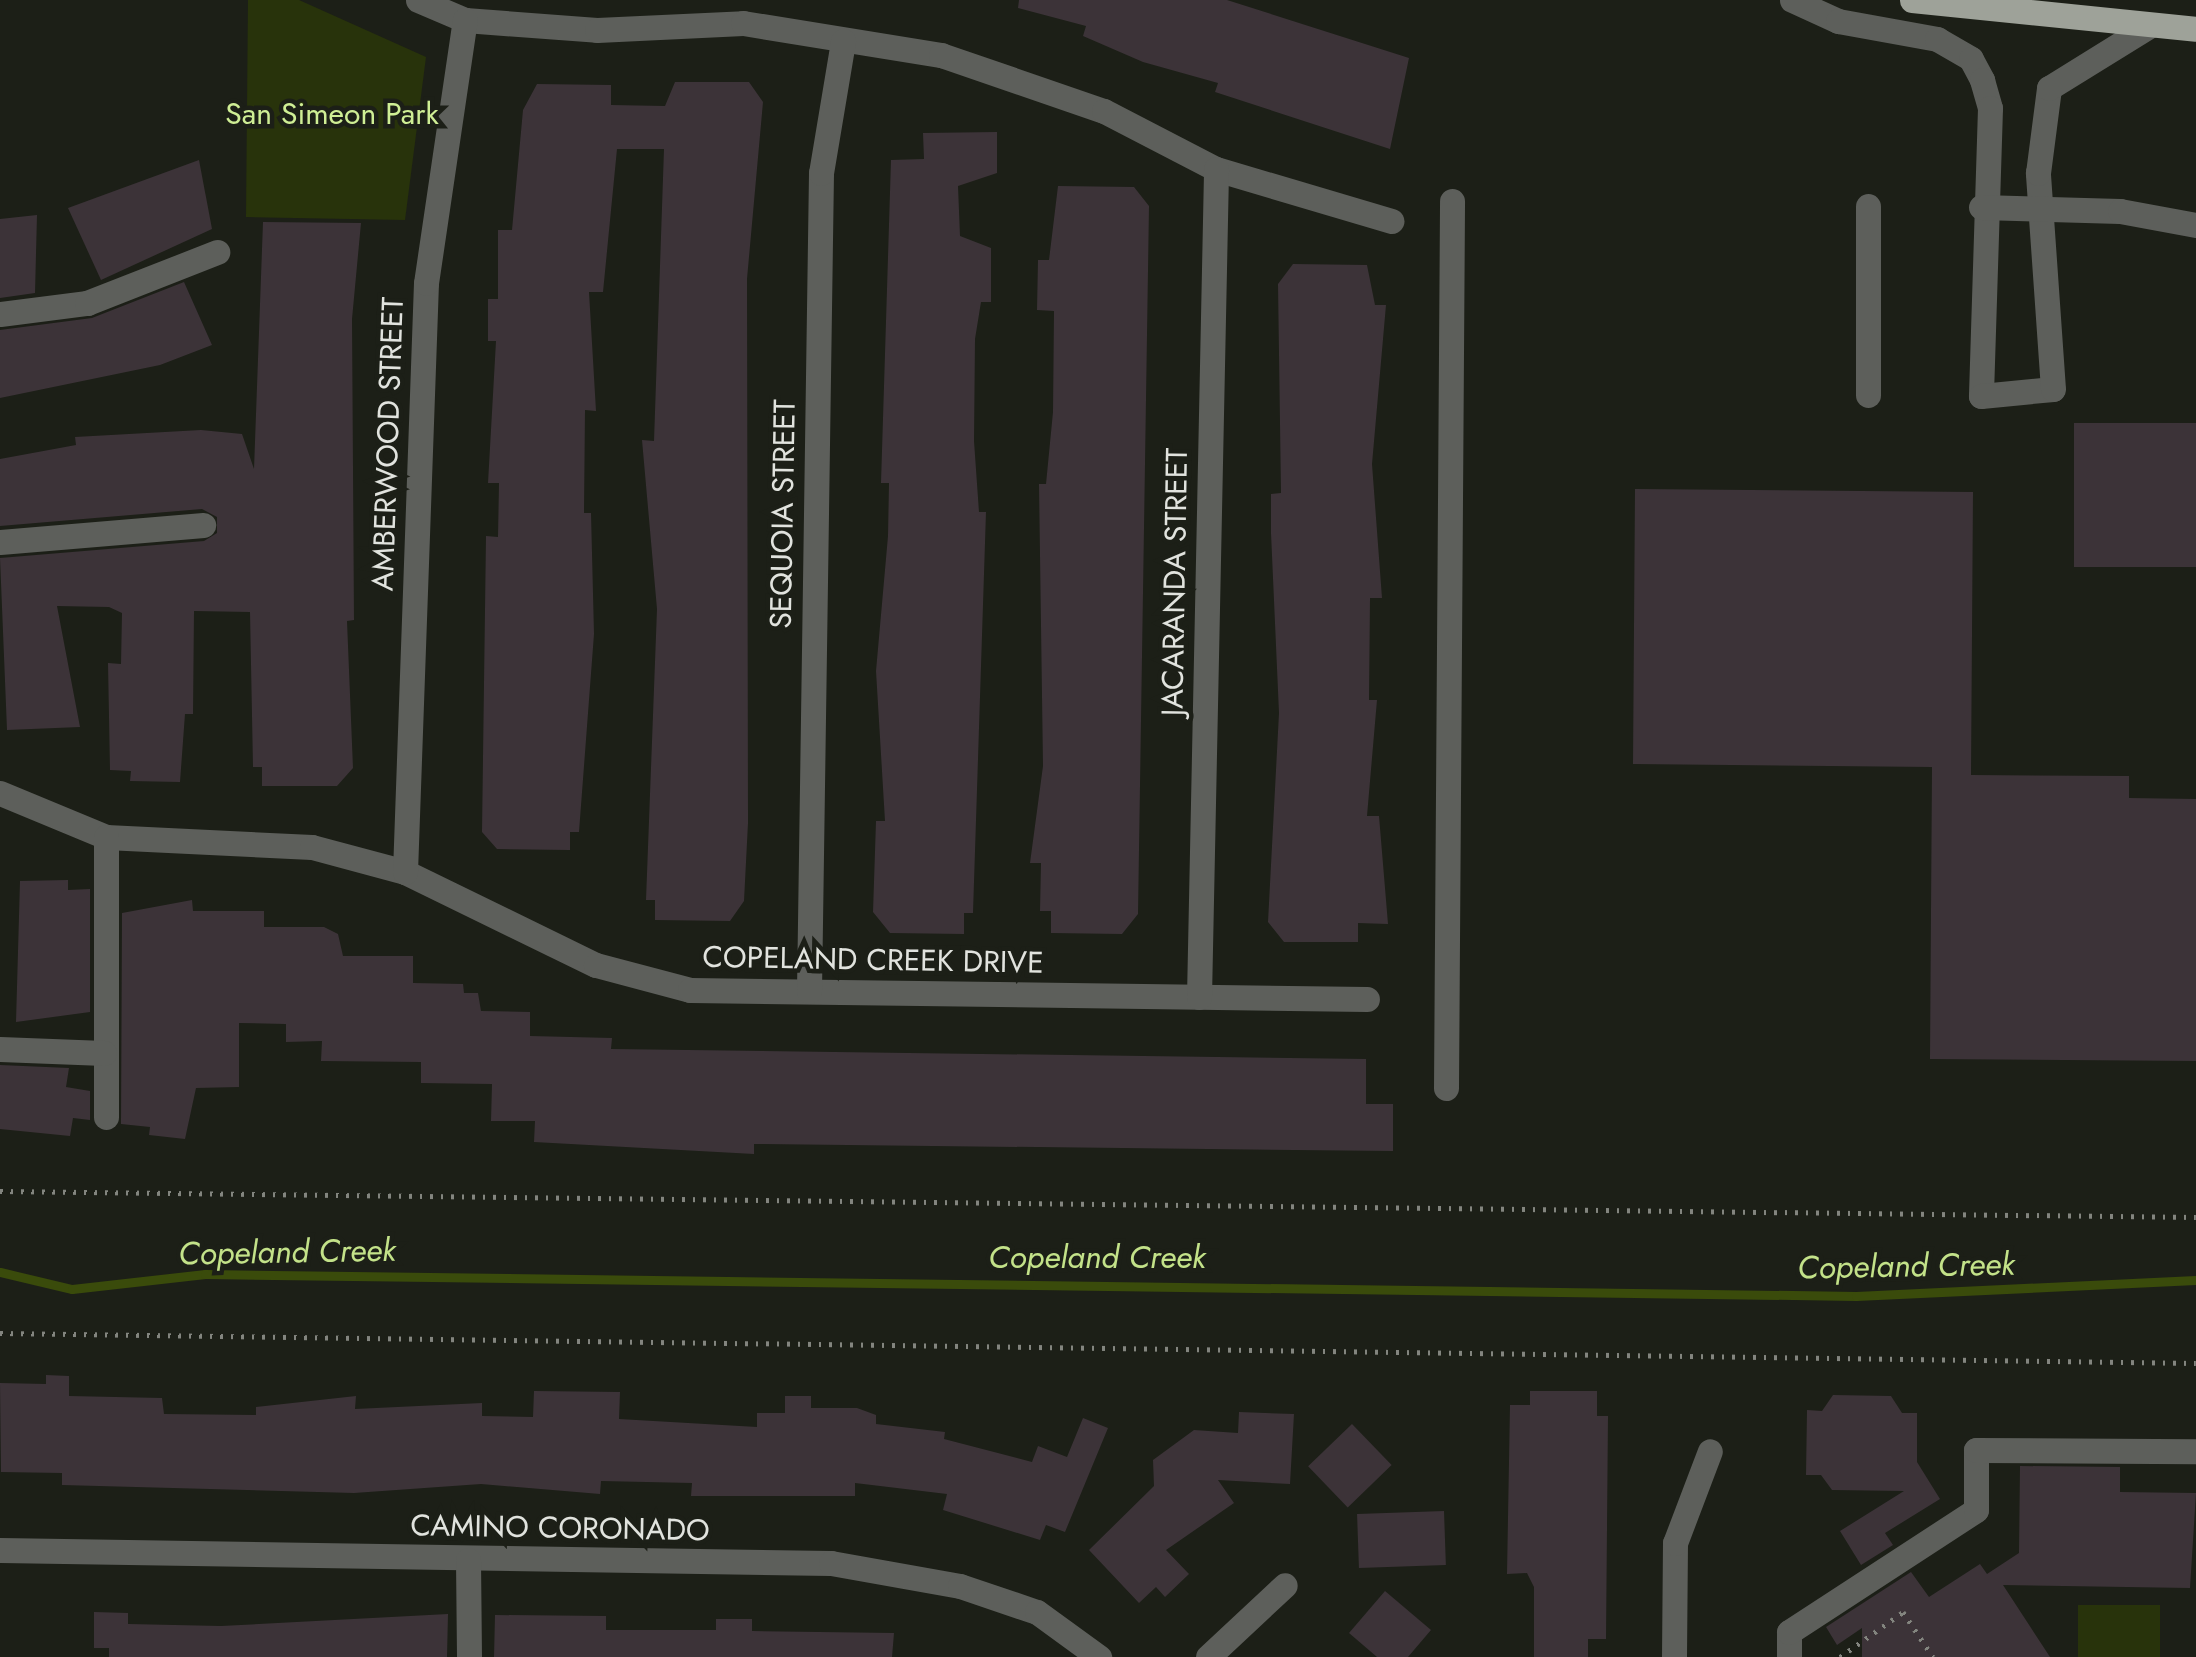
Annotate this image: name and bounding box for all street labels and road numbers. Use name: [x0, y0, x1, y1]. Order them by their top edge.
street label: AMBERWOOD STREET: [365, 296, 411, 592]
street label: SEQUOIA STREET: [763, 399, 803, 629]
street label: JACARANDA STREET: [1155, 448, 1195, 716]
street label: COPELAND CREEK DRIVE: [702, 939, 1044, 981]
street label: CAMINO CORONADO: [410, 1507, 710, 1549]

